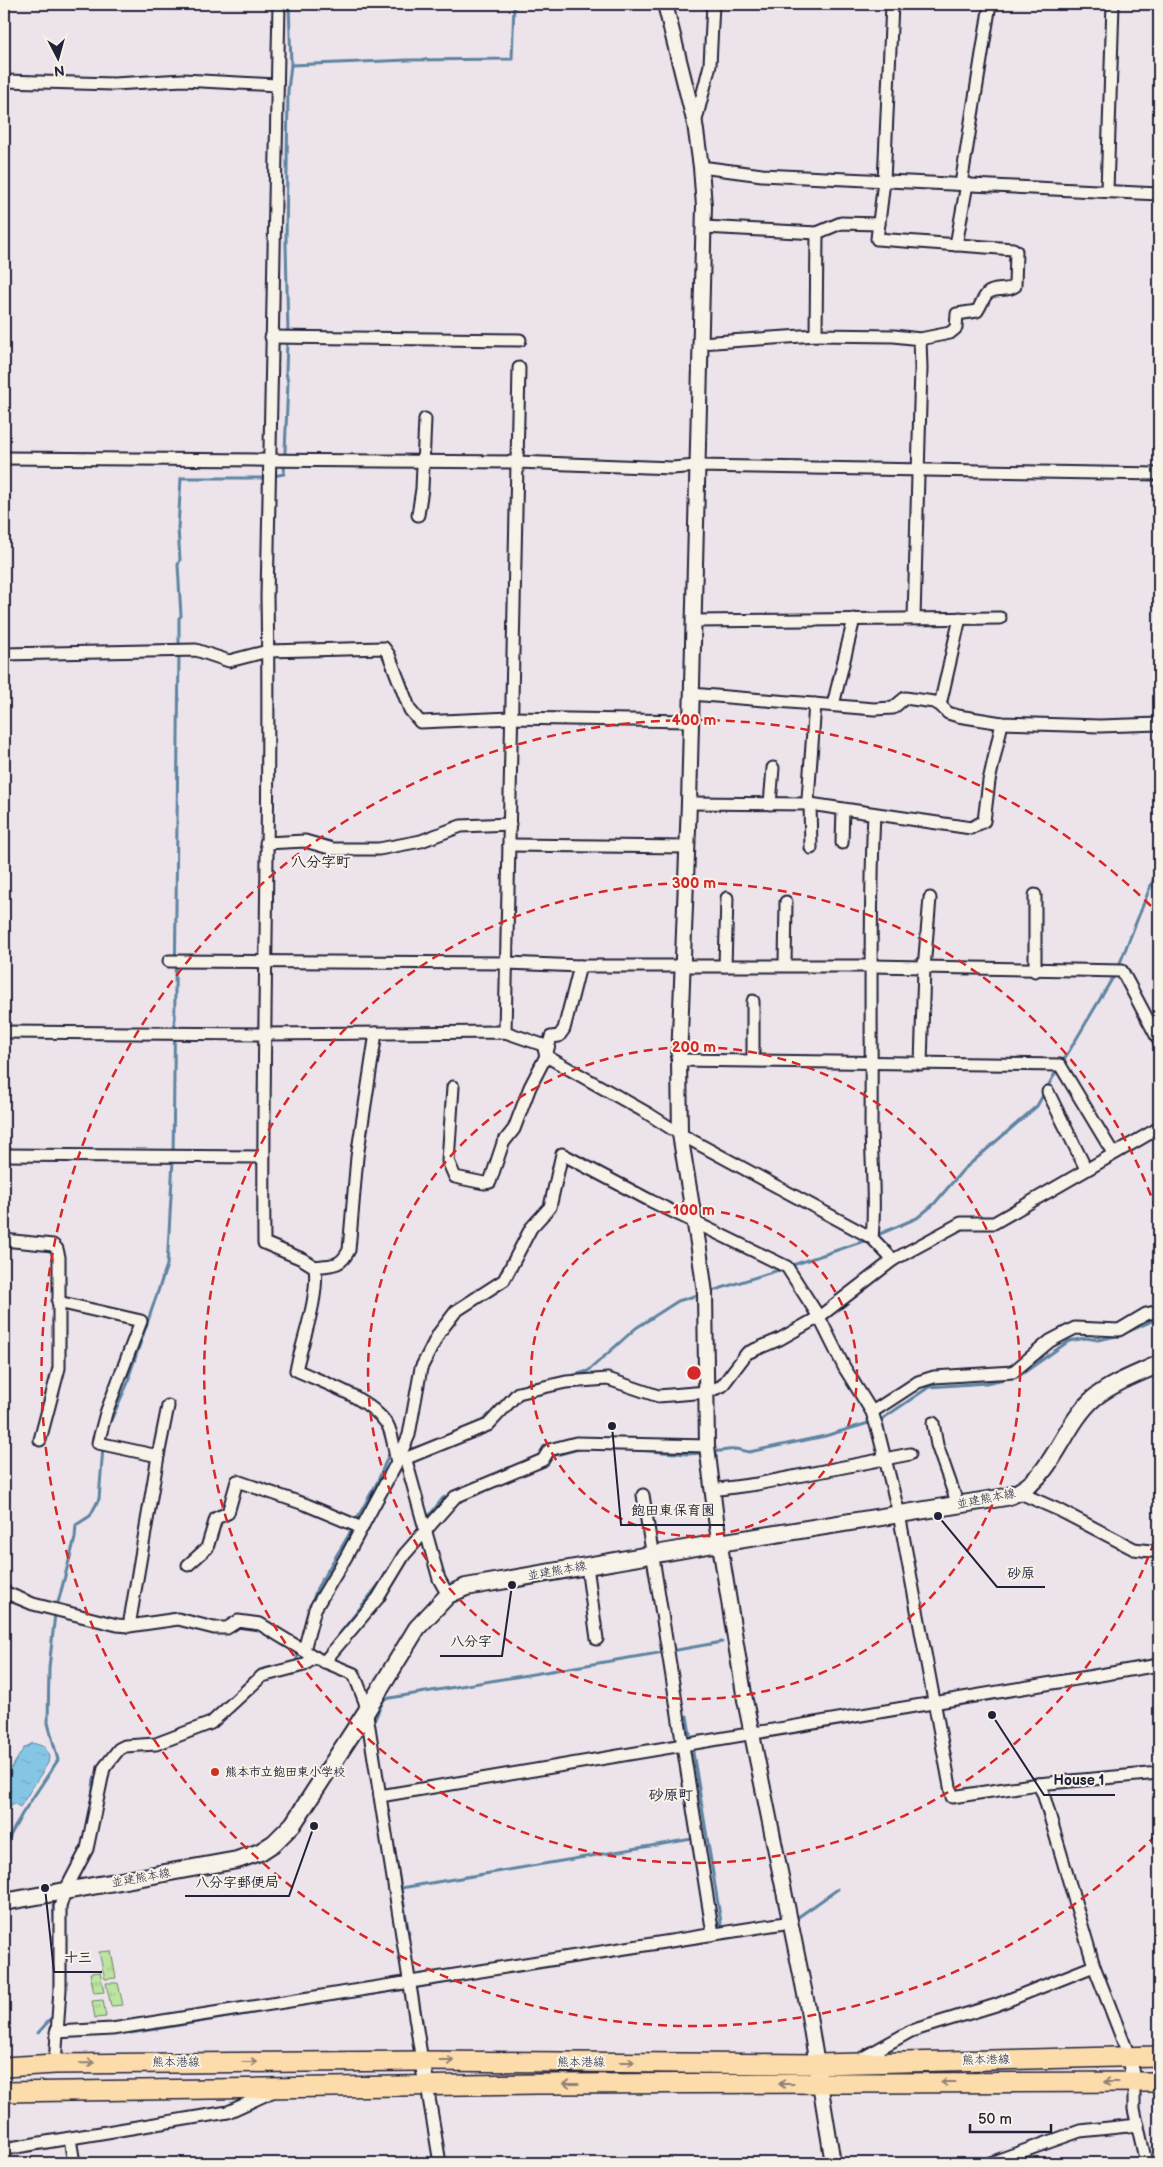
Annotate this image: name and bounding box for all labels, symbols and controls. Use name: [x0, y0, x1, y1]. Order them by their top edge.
north arrow: [32, 32, 82, 82]
text: N: [53, 61, 65, 79]
text: 400 m: [672, 711, 716, 730]
district label: 八分字町: [291, 853, 351, 872]
text: 300 m: [672, 874, 716, 893]
text: 200 m: [672, 1038, 716, 1057]
text: 100 m: [673, 1201, 715, 1220]
centre of rings: [685, 1364, 703, 1382]
street label: 並建熊本線: [955, 1486, 1017, 1512]
callout: 飽田東保育園: [621, 1496, 725, 1525]
text: 飽田東保育園: [631, 1502, 715, 1519]
street label: 並建熊本線: [526, 1558, 588, 1584]
callout: 砂原: [997, 1558, 1045, 1587]
text: 砂原: [1007, 1565, 1035, 1582]
callout: 八分字: [440, 1627, 502, 1656]
text: 八分字: [450, 1633, 492, 1650]
place label: 熊本市立飽田東小学校: [225, 1765, 345, 1780]
marker: 熊本市立飽田東小学校: [209, 1766, 221, 1778]
callout: House 1: [1044, 1766, 1115, 1795]
text: House 1: [1054, 1772, 1104, 1789]
district label: 砂原町: [648, 1786, 694, 1805]
street label: 並建熊本線: [110, 1865, 172, 1891]
callout: 八分字郵便局: [185, 1867, 289, 1896]
text: 八分字郵便局: [195, 1874, 279, 1891]
callout: 十三: [54, 1943, 102, 1972]
text: 十三: [64, 1949, 92, 1966]
street label: 熊本港線: [962, 2052, 1010, 2068]
street label: 熊本港線: [152, 2055, 200, 2070]
street label: 熊本港線: [557, 2055, 605, 2070]
one-way arrow: [439, 2056, 455, 2066]
one-way arrow: [242, 2057, 258, 2067]
one-way arrow: [619, 2057, 635, 2067]
one-way arrow: [79, 2058, 95, 2068]
one-way arrow: [940, 2077, 956, 2087]
one-way arrow: [1103, 2077, 1119, 2087]
one-way arrow: [563, 2079, 579, 2089]
one-way arrow: [778, 2079, 794, 2088]
scale bar: [970, 2102, 1052, 2134]
text: 50 m: [978, 2110, 1012, 2129]

